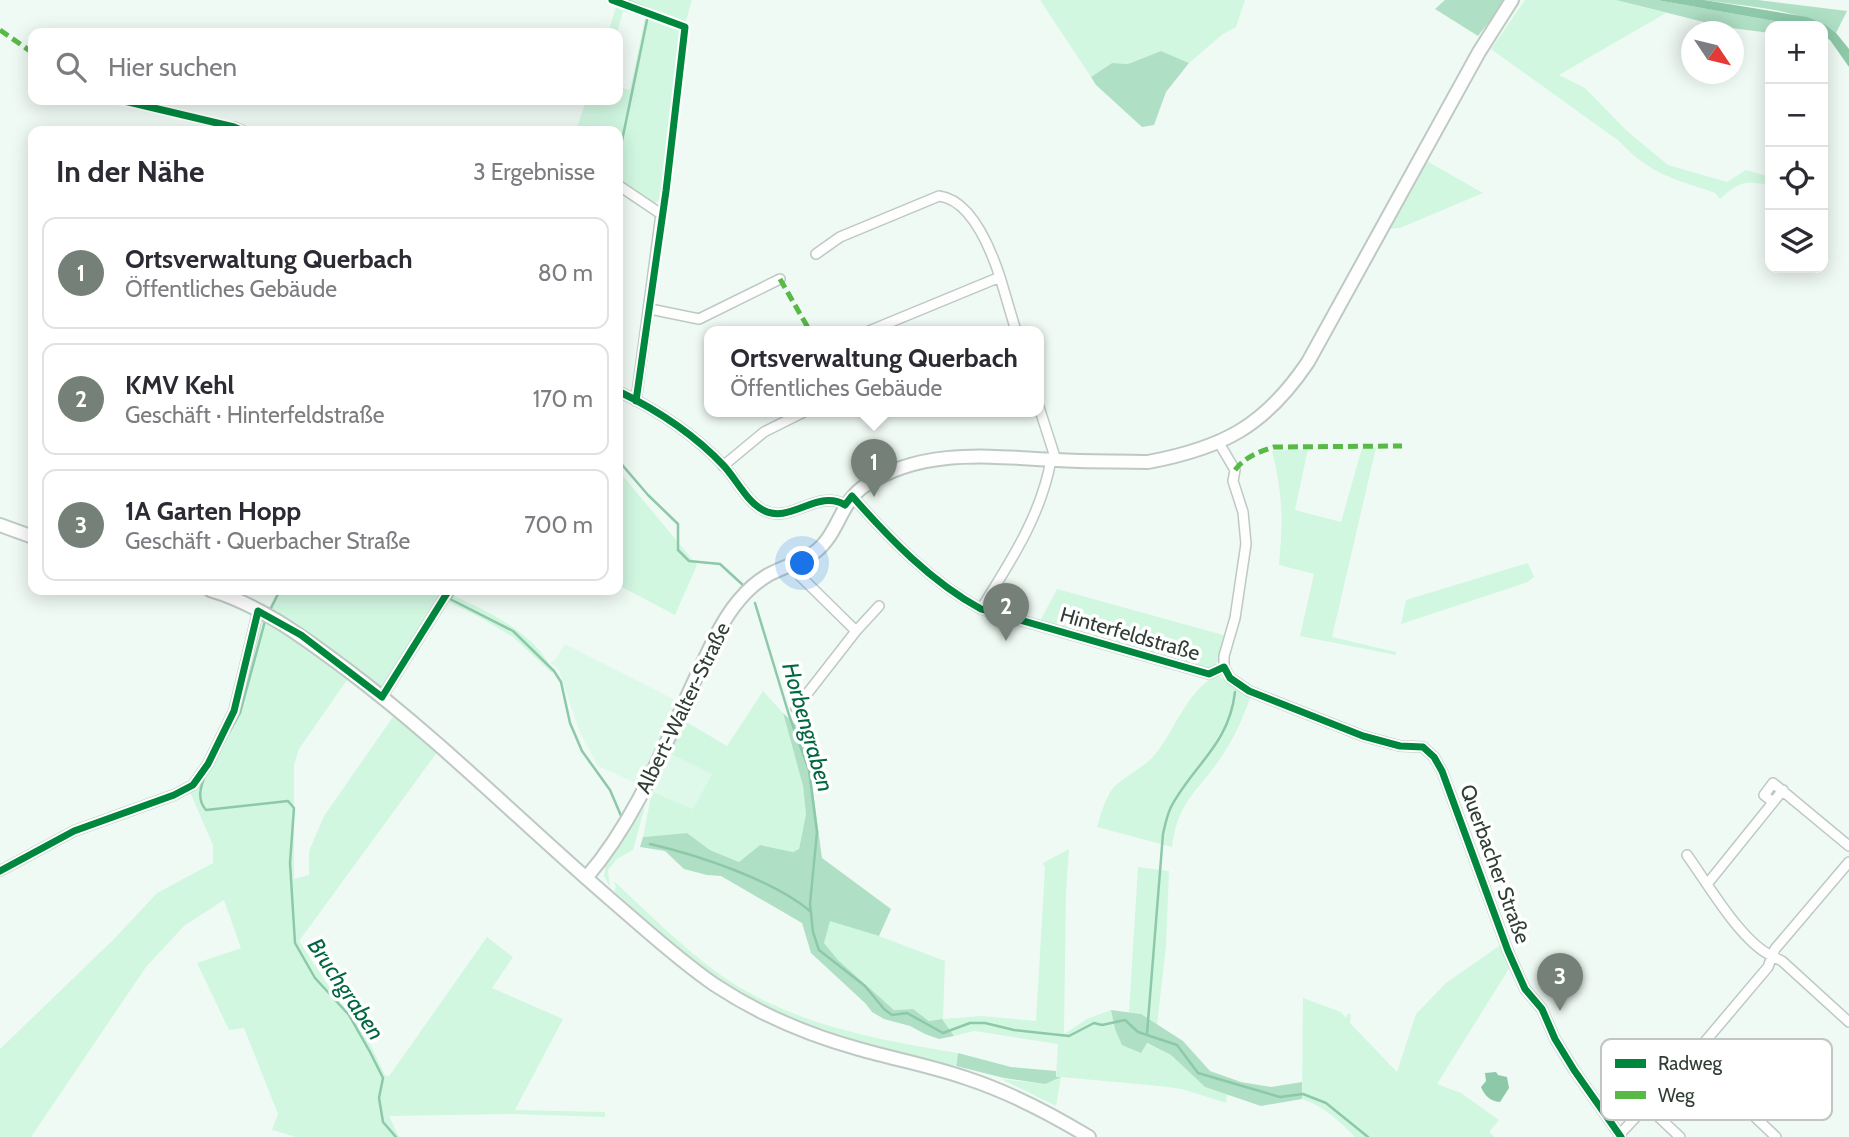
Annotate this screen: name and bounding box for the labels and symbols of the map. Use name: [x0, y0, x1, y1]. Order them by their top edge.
north arrow: [1681, 21, 1744, 84]
pin: 1: [851, 439, 897, 497]
your location: [785, 546, 819, 580]
pin: 2: [983, 583, 1029, 641]
street label: Hinterfeldstraße: [1057, 602, 1203, 665]
street label: Albert-Walter-Straße: [630, 618, 735, 798]
water label: Horbengraben: [776, 659, 840, 795]
street label: Querbacher Straße: [1455, 781, 1536, 947]
water label: Bruchgraben: [302, 933, 390, 1045]
pin: 3: [1537, 953, 1583, 1011]
legend: [1601, 1039, 1832, 1120]
text: Radweg: [1658, 1052, 1722, 1075]
text: Weg: [1658, 1084, 1695, 1107]

